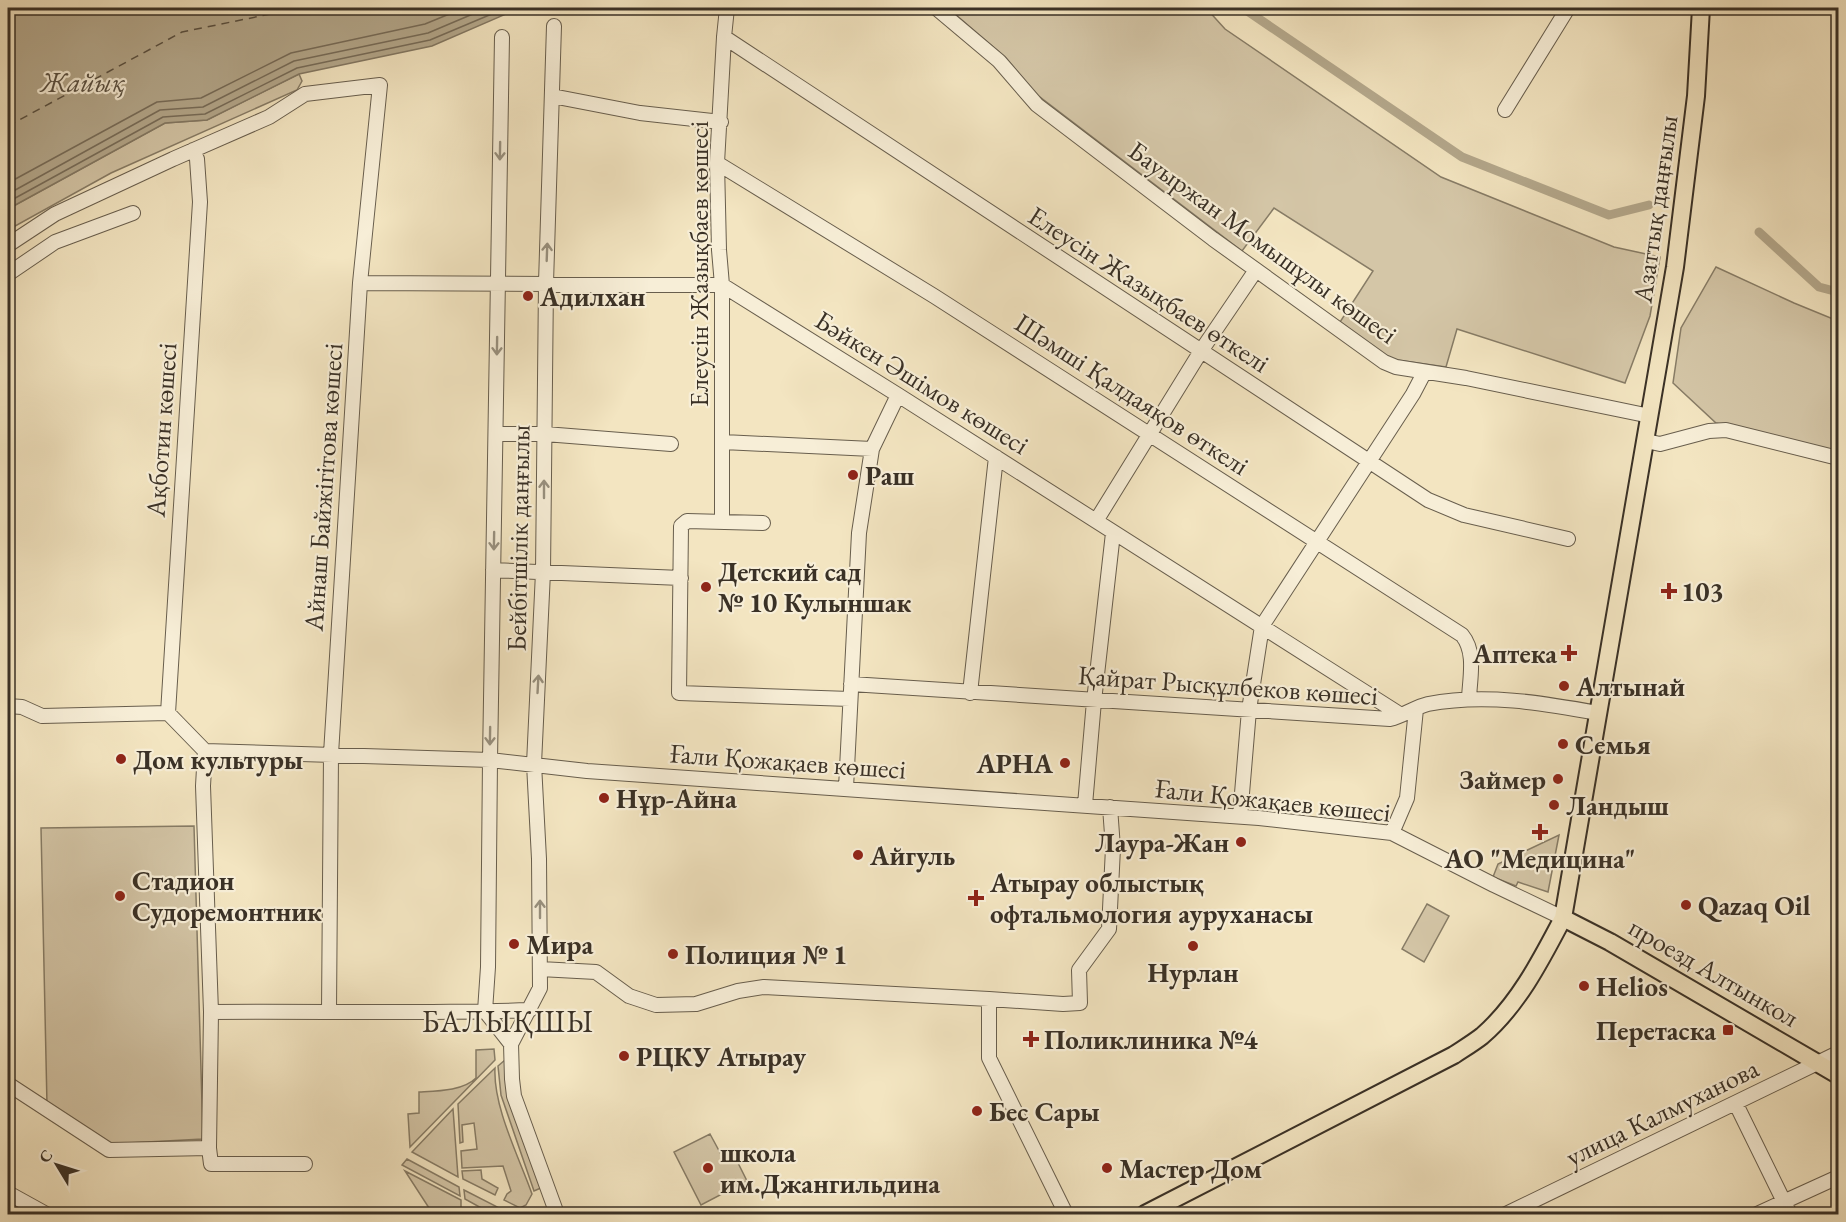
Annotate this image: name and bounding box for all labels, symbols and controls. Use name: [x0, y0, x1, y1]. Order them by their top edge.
water label: Жайық: [39, 64, 125, 100]
street label: Азаттық даңғылы: [1624, 113, 1686, 306]
street label: Елеусін Жазықбаев көшесі: [681, 120, 716, 407]
street label: Бауыржан Момышұлы көшесі: [1122, 133, 1405, 352]
one-way arrow: [495, 141, 506, 161]
street label: Елеусін Жазықбаев өткелі: [1022, 198, 1277, 380]
one-way arrow: [541, 243, 553, 263]
place label: Адилхан: [539, 279, 646, 314]
marker: Адилхан: [521, 289, 535, 303]
street label: Бәйкен Әшімов көшесі: [808, 302, 1036, 462]
street label: Шәмші Қалдаяқов өткелі: [1008, 305, 1256, 483]
one-way arrow: [491, 336, 503, 356]
street label: Ақботин көшесі: [137, 341, 185, 519]
street label: Айнаш Байжігітова көшесі: [295, 341, 351, 633]
street label: Бейбітшілік даңғылы: [499, 424, 537, 652]
place label: Раш: [865, 458, 915, 493]
marker: Раш: [846, 468, 860, 482]
one-way arrow: [538, 480, 550, 500]
one-way arrow: [488, 531, 499, 551]
place label: Детский сад № 10 Кулыншак: [718, 554, 911, 620]
place label: 103: [1681, 574, 1724, 609]
marker: Детский сад № 10 Кулыншак: [699, 580, 713, 594]
marker: 103: [1662, 584, 1676, 598]
place label: Аптека: [1472, 636, 1557, 671]
marker: Аптека: [1562, 646, 1576, 660]
street label: Қайрат Рысқұлбеков көшесі: [1077, 657, 1380, 713]
place label: Алтынай: [1575, 669, 1685, 704]
one-way arrow: [533, 675, 544, 695]
marker: Алтынай: [1557, 679, 1571, 693]
one-way arrow: [484, 726, 496, 746]
place label: Семья: [1575, 727, 1651, 762]
street label: Ғали Қожақаев көшесі: [669, 735, 908, 787]
marker: Семья: [1556, 737, 1570, 751]
place label: Дом культуры: [133, 742, 303, 777]
place label: АРНА: [975, 746, 1054, 781]
marker: Дом культуры: [114, 752, 128, 766]
marker: АРНА: [1058, 756, 1072, 770]
place label: Займер: [1459, 762, 1546, 797]
street label: Ғали Қожақаев көшесі: [1153, 770, 1393, 830]
marker: Займер: [1551, 772, 1565, 786]
place label: Нұр-Айна: [616, 781, 737, 816]
place label: Ландыш: [1566, 788, 1669, 823]
marker: Нұр-Айна: [597, 791, 611, 805]
marker: Ландыш: [1547, 798, 1561, 812]
place label: Лаура-Жан: [1095, 825, 1229, 860]
marker: АО "Медицина": [1533, 825, 1547, 839]
marker: Лаура-Жан: [1234, 835, 1248, 849]
place label: Айгуль: [869, 838, 955, 873]
place label: АО "Медицина": [1443, 841, 1636, 876]
marker: Айгуль: [851, 848, 865, 862]
place label: Стадион Судоремонтник: [132, 863, 322, 929]
place label: Атырау облыстық офтальмология ауруханасы: [989, 865, 1313, 931]
place label: Qazaq Oil: [1698, 888, 1811, 923]
marker: Стадион Судоремонтник: [113, 889, 127, 903]
marker: Атырау облыстық офтальмология ауруханасы: [967, 889, 985, 907]
marker: Qazaq Oil: [1679, 898, 1693, 912]
one-way arrow: [534, 899, 546, 919]
street label: проезд Алтынкол: [1623, 909, 1805, 1035]
place label: Мира: [526, 927, 593, 962]
marker: Мира: [507, 937, 521, 951]
place label: Полиция № 1: [685, 937, 847, 972]
marker: Нурлан: [1186, 939, 1200, 953]
marker: Полиция № 1: [666, 947, 680, 961]
place label: Нурлан: [1147, 955, 1239, 990]
place label: Helios: [1596, 969, 1668, 1004]
marker: Helios: [1577, 979, 1591, 993]
district label: БАЛЫҚШЫ: [422, 1002, 594, 1041]
place label: Перетаска: [1596, 1013, 1716, 1048]
place label: Поликлиника №4: [1044, 1022, 1258, 1057]
marker: Перетаска: [1721, 1023, 1735, 1037]
marker: Поликлиника №4: [1022, 1030, 1040, 1048]
place label: РЦКУ Атырау: [636, 1039, 807, 1074]
marker: РЦКУ Атырау: [617, 1049, 631, 1063]
street label: улица Калмуханова: [1560, 1050, 1764, 1174]
place label: Бес Сары: [989, 1094, 1100, 1129]
marker: Бес Сары: [970, 1104, 984, 1118]
north arrow: [27, 1135, 87, 1195]
place label: школа им.Джангильдина: [720, 1135, 940, 1201]
text: С: [34, 1145, 57, 1167]
place label: Мастер Дом: [1119, 1151, 1262, 1186]
marker: школа им.Джангильдина: [701, 1161, 715, 1175]
marker: Мастер Дом: [1100, 1161, 1114, 1175]

